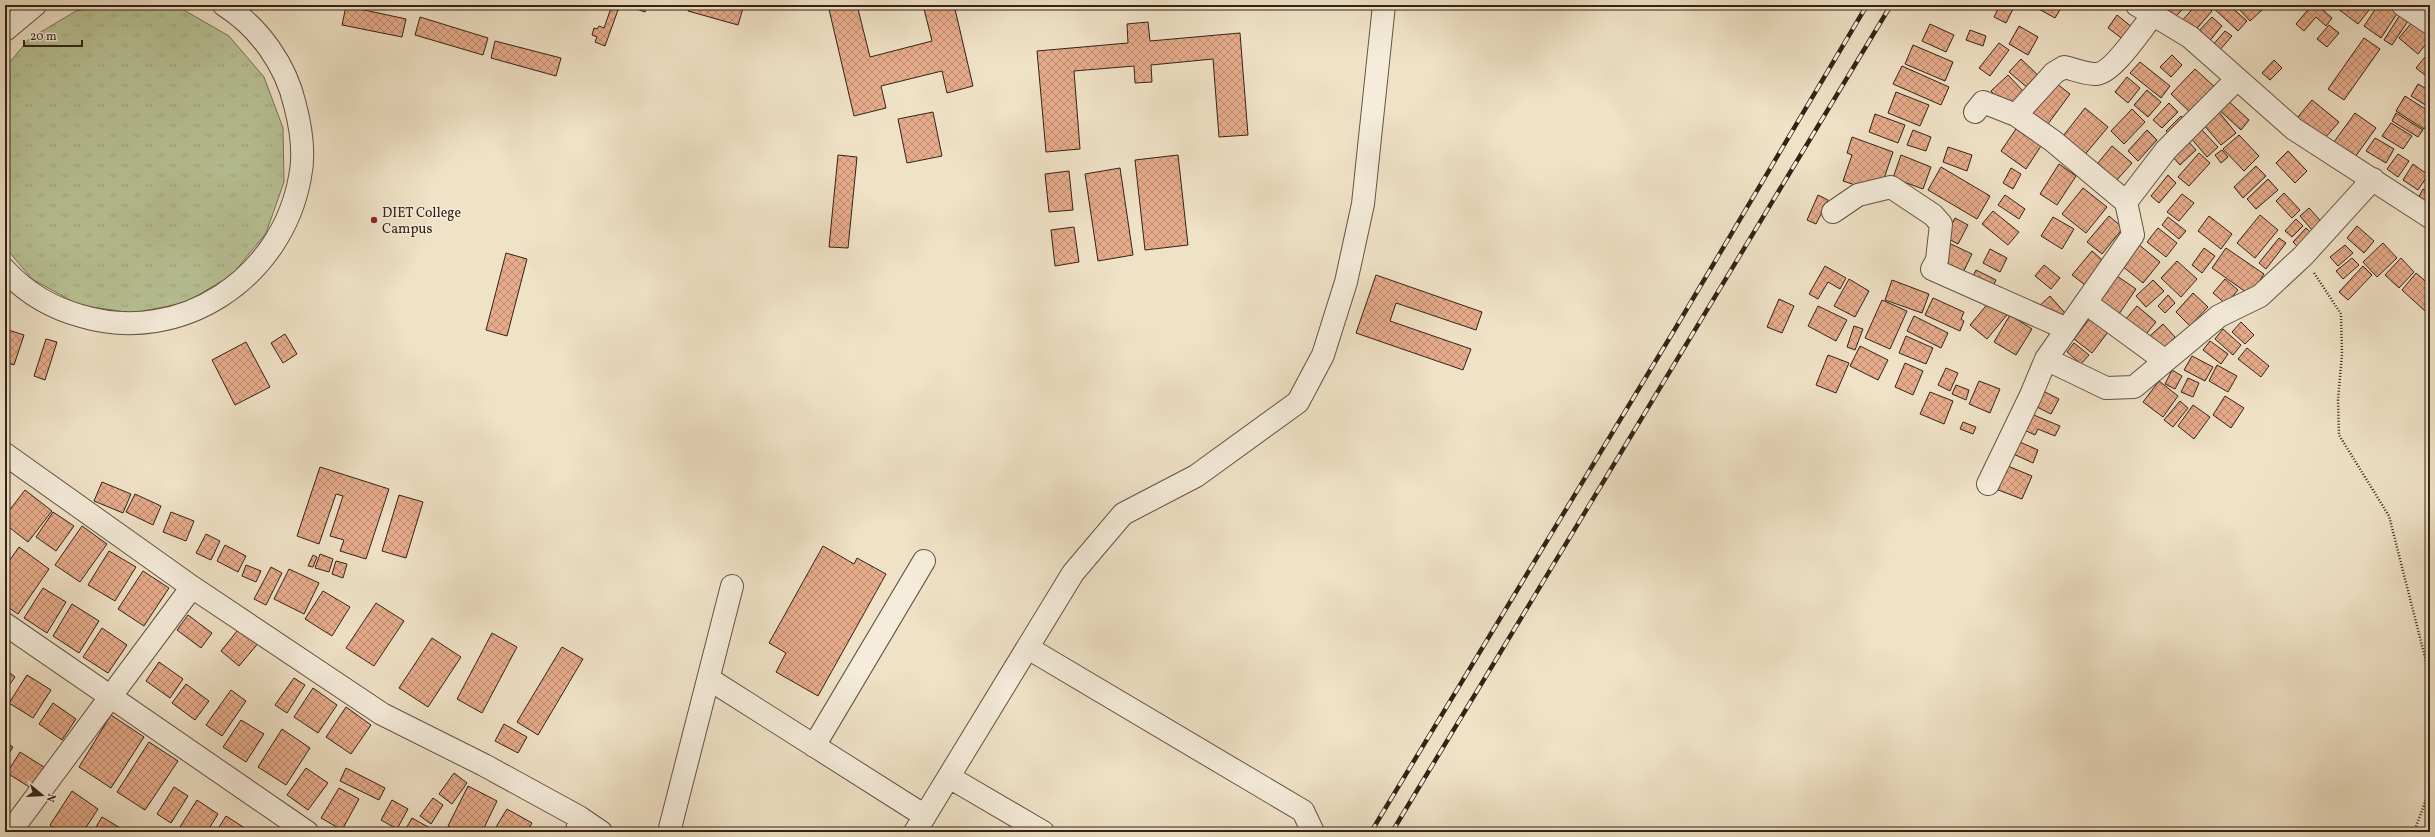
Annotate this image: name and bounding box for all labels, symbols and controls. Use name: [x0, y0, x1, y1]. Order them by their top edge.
scale bar: [24, 22, 82, 48]
text: 20 m: [30, 29, 57, 45]
place label: DIET College Campus: [382, 204, 461, 239]
marker: DIET College Campus: [369, 215, 379, 225]
north arrow: [22, 775, 62, 815]
text: N: [42, 792, 58, 804]

